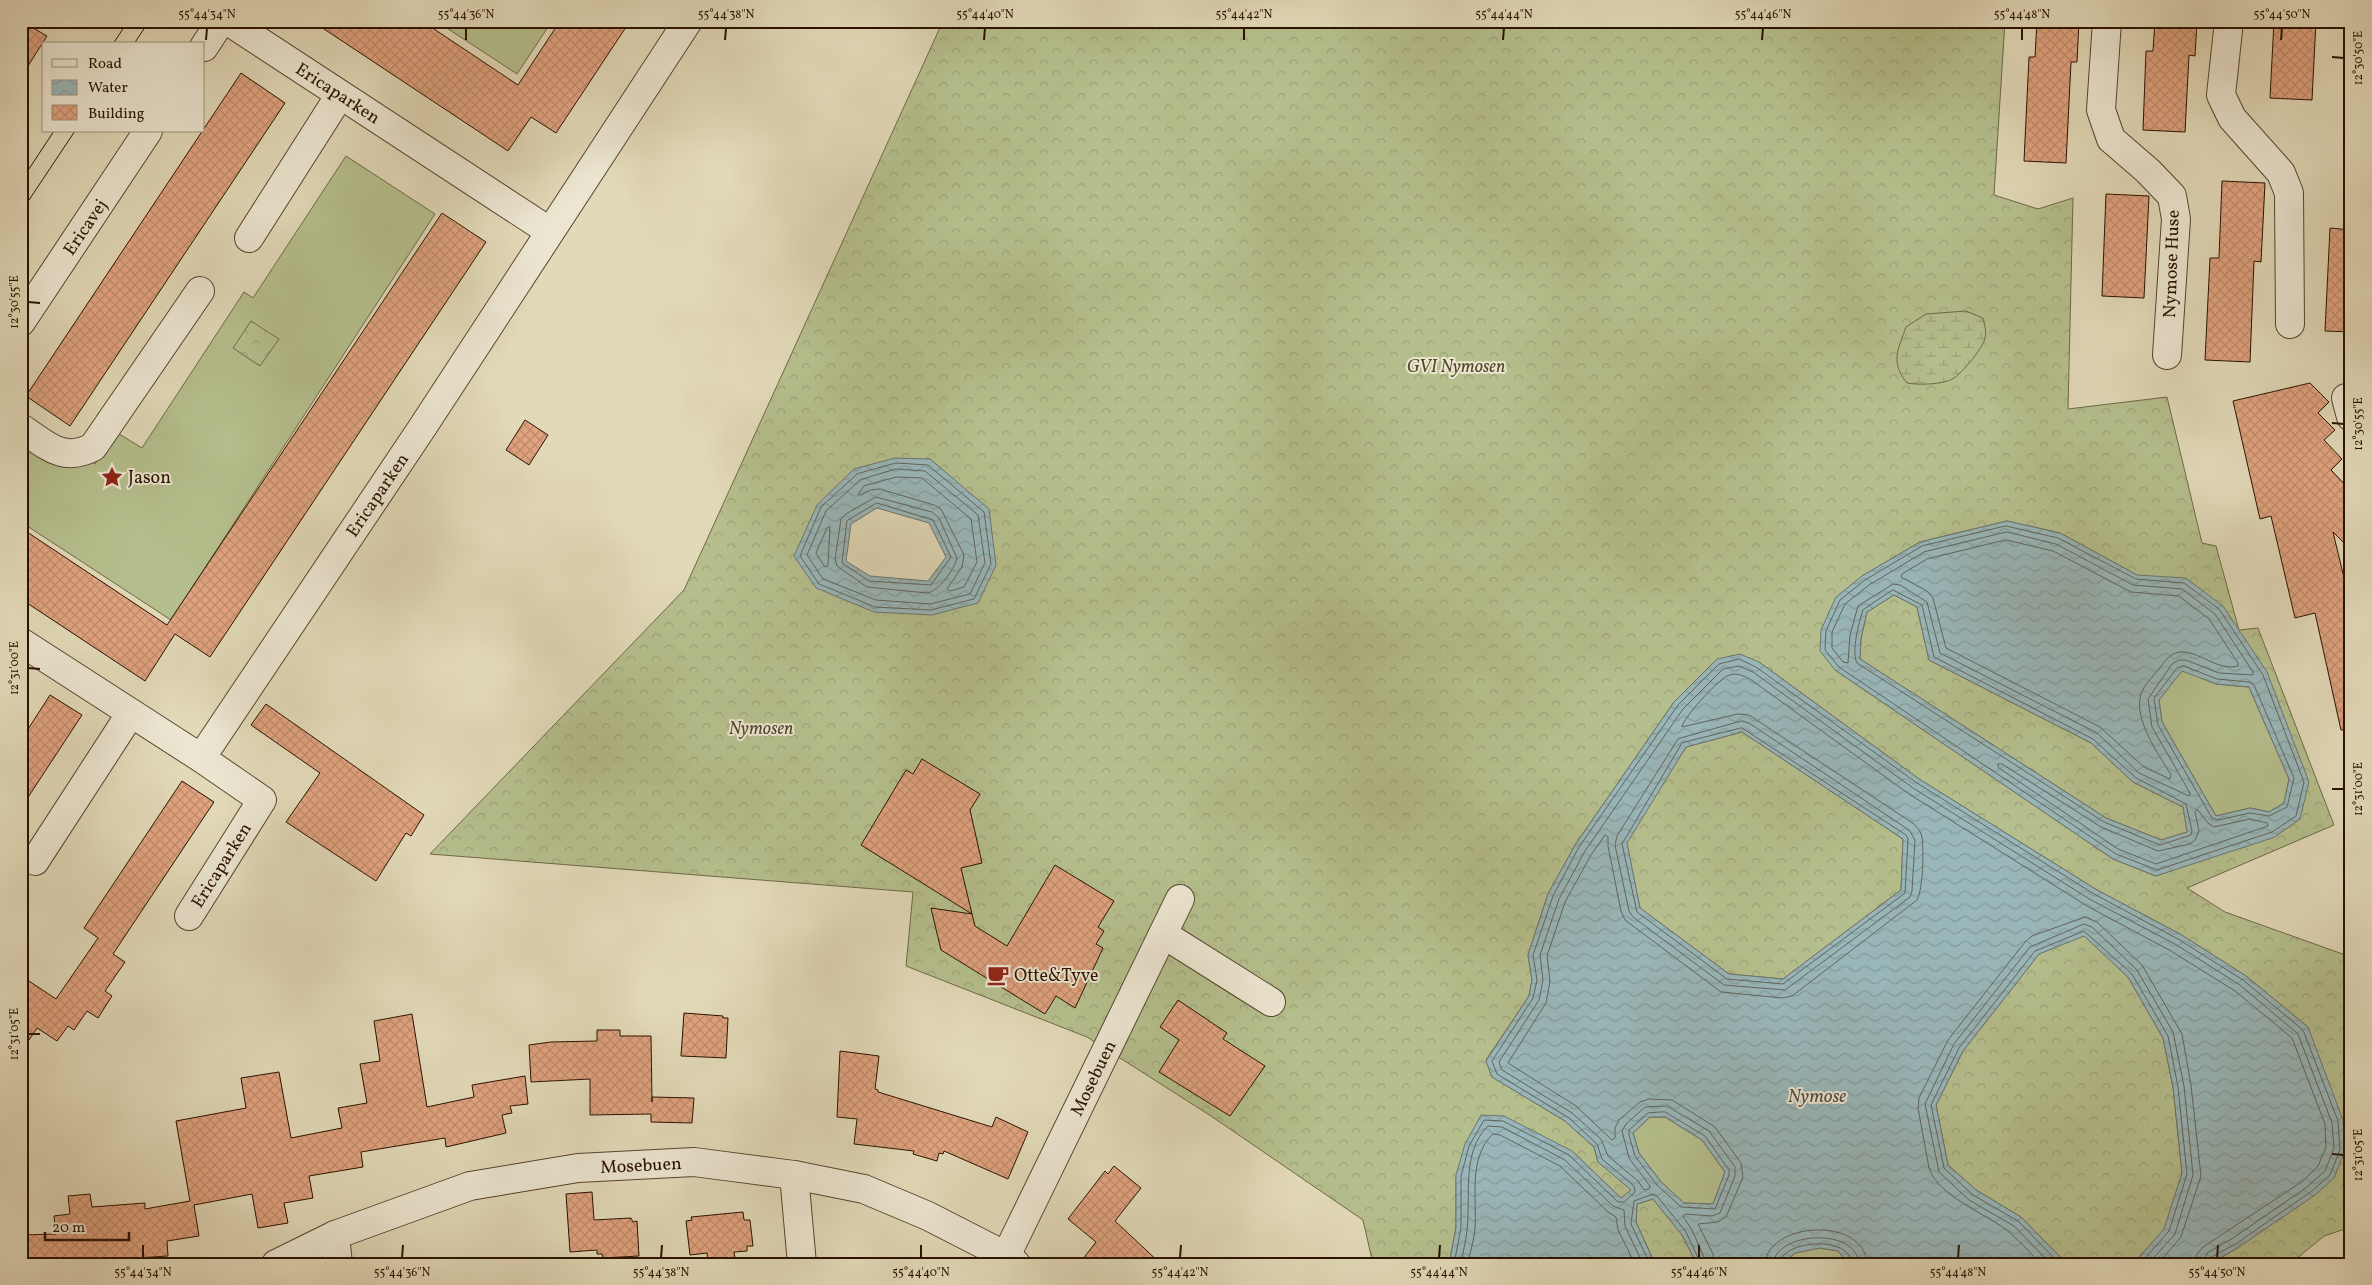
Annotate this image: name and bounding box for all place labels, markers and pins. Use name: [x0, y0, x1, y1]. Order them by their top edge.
place icon: Jason: [99, 464, 125, 490]
place label: Jason: [128, 466, 171, 491]
cafe icon: Otte&Tyve: [985, 962, 1011, 988]
place label: Otte&Tyve: [1014, 964, 1099, 989]

